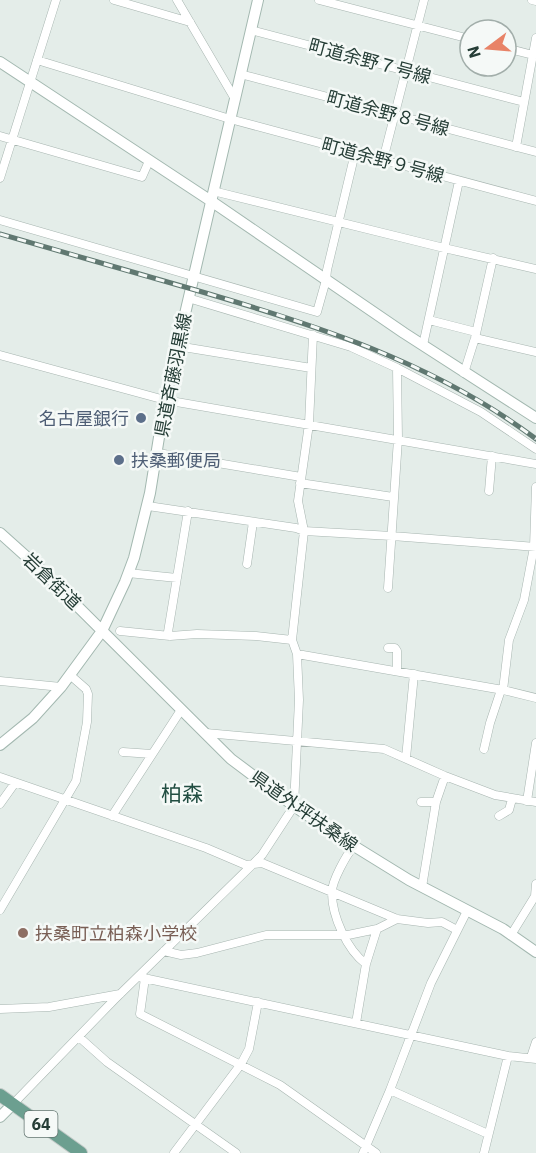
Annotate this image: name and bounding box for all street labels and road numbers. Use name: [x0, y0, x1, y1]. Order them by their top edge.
street label: 町道余野７号線: [306, 34, 434, 88]
street label: 町道余野８号線: [324, 86, 452, 140]
street label: 町道余野９号線: [319, 133, 447, 187]
street label: 県道斉藤羽黒線: [150, 311, 196, 439]
street label: 岩倉街道: [18, 548, 86, 614]
street label: 県道外坪扶桑線: [246, 765, 362, 857]
road number: 64: [24, 1111, 57, 1137]

